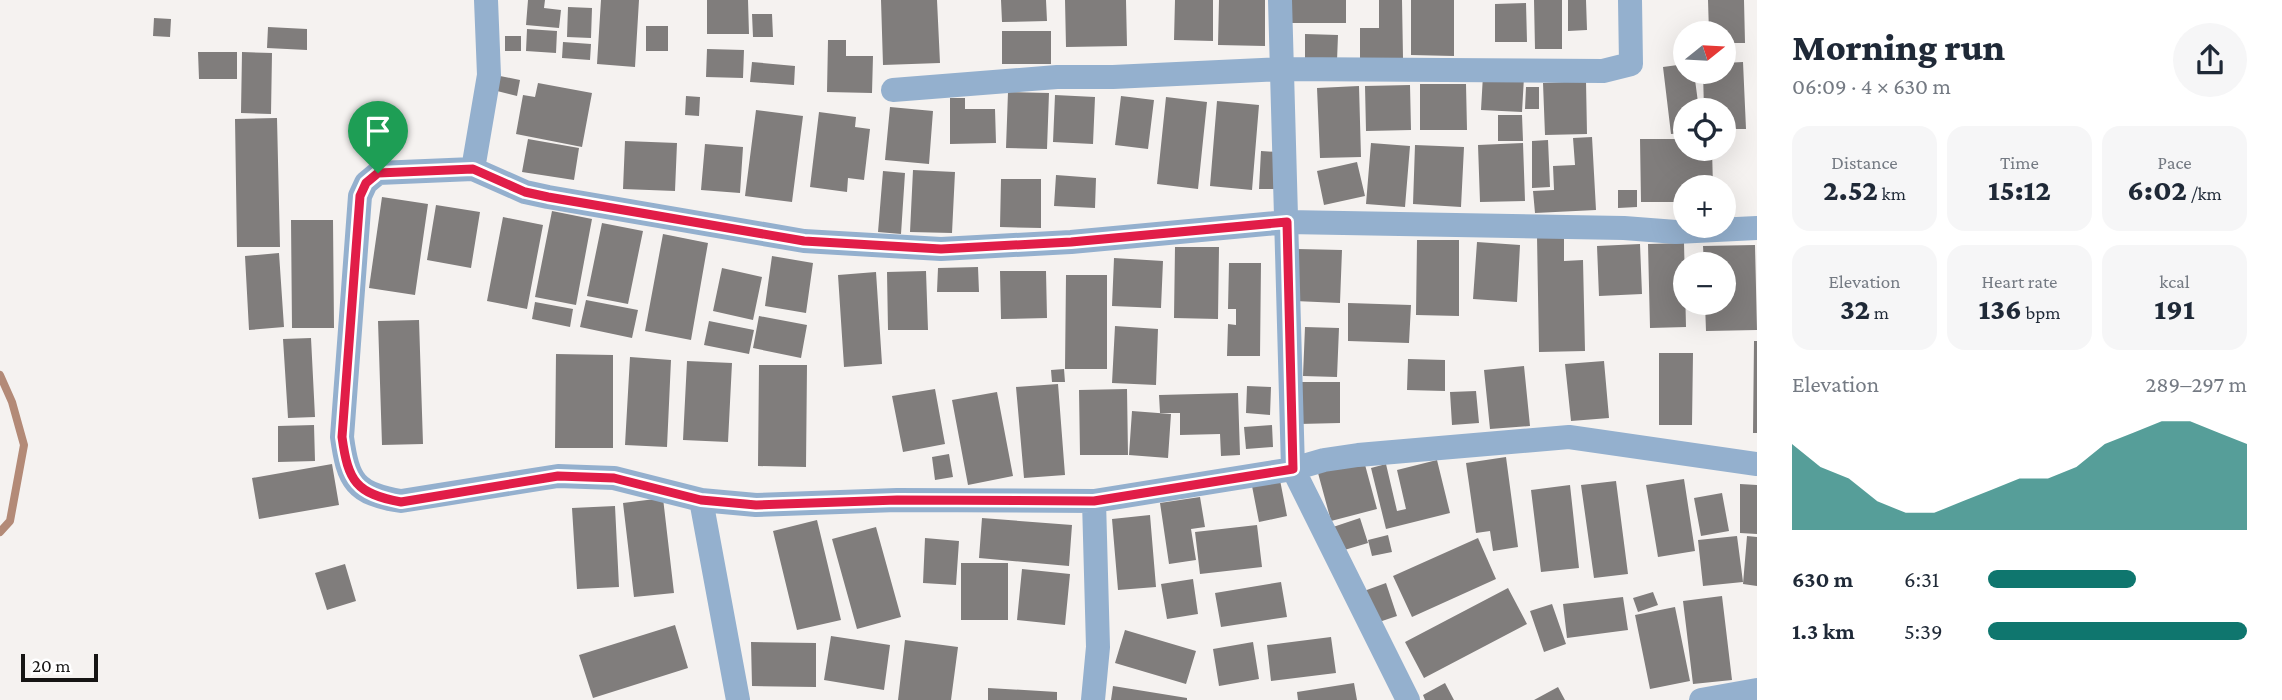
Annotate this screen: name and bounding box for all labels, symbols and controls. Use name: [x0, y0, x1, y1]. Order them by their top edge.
north arrow: [1673, 21, 1736, 84]
map controls: [1673, 21, 1736, 315]
button: share: [2173, 23, 2247, 97]
text: Morning run: [1792, 26, 2005, 68]
text: 06:09 · 4 × 630 m: [1792, 73, 1951, 99]
button: locate: [1673, 98, 1736, 161]
pin: [348, 101, 408, 173]
icon: arrive: [359, 112, 397, 150]
text: Distance: [1831, 152, 1898, 173]
text: Time: [2000, 152, 2039, 173]
text: Pace: [2157, 152, 2192, 173]
text: 2.52: [1823, 173, 1878, 206]
text: 15:12: [1988, 173, 2051, 206]
text: 6:02: [2127, 173, 2187, 206]
button: +: [1673, 175, 1736, 238]
text: km: [1878, 183, 1906, 204]
text: /km: [2187, 183, 2222, 204]
button: −: [1673, 252, 1736, 315]
text: Elevation: [1829, 271, 1900, 292]
text: Heart rate: [1982, 271, 2057, 292]
text: kcal: [2159, 271, 2190, 292]
text: 32: [1840, 292, 1870, 325]
text: 136: [1979, 292, 2022, 325]
text: 191: [2154, 292, 2195, 325]
text: m: [1870, 302, 1889, 323]
text: bpm: [2022, 302, 2060, 323]
text: Elevation: [1792, 371, 1879, 397]
text: 289–297 m: [2145, 371, 2247, 397]
text: 630 m: [1792, 566, 1853, 592]
text: 6:31: [1904, 566, 1940, 592]
text: 1.3 km: [1792, 618, 1855, 644]
text: 5:39: [1904, 618, 1943, 644]
scale bar: [21, 651, 98, 683]
text: 20 m: [32, 655, 71, 676]

